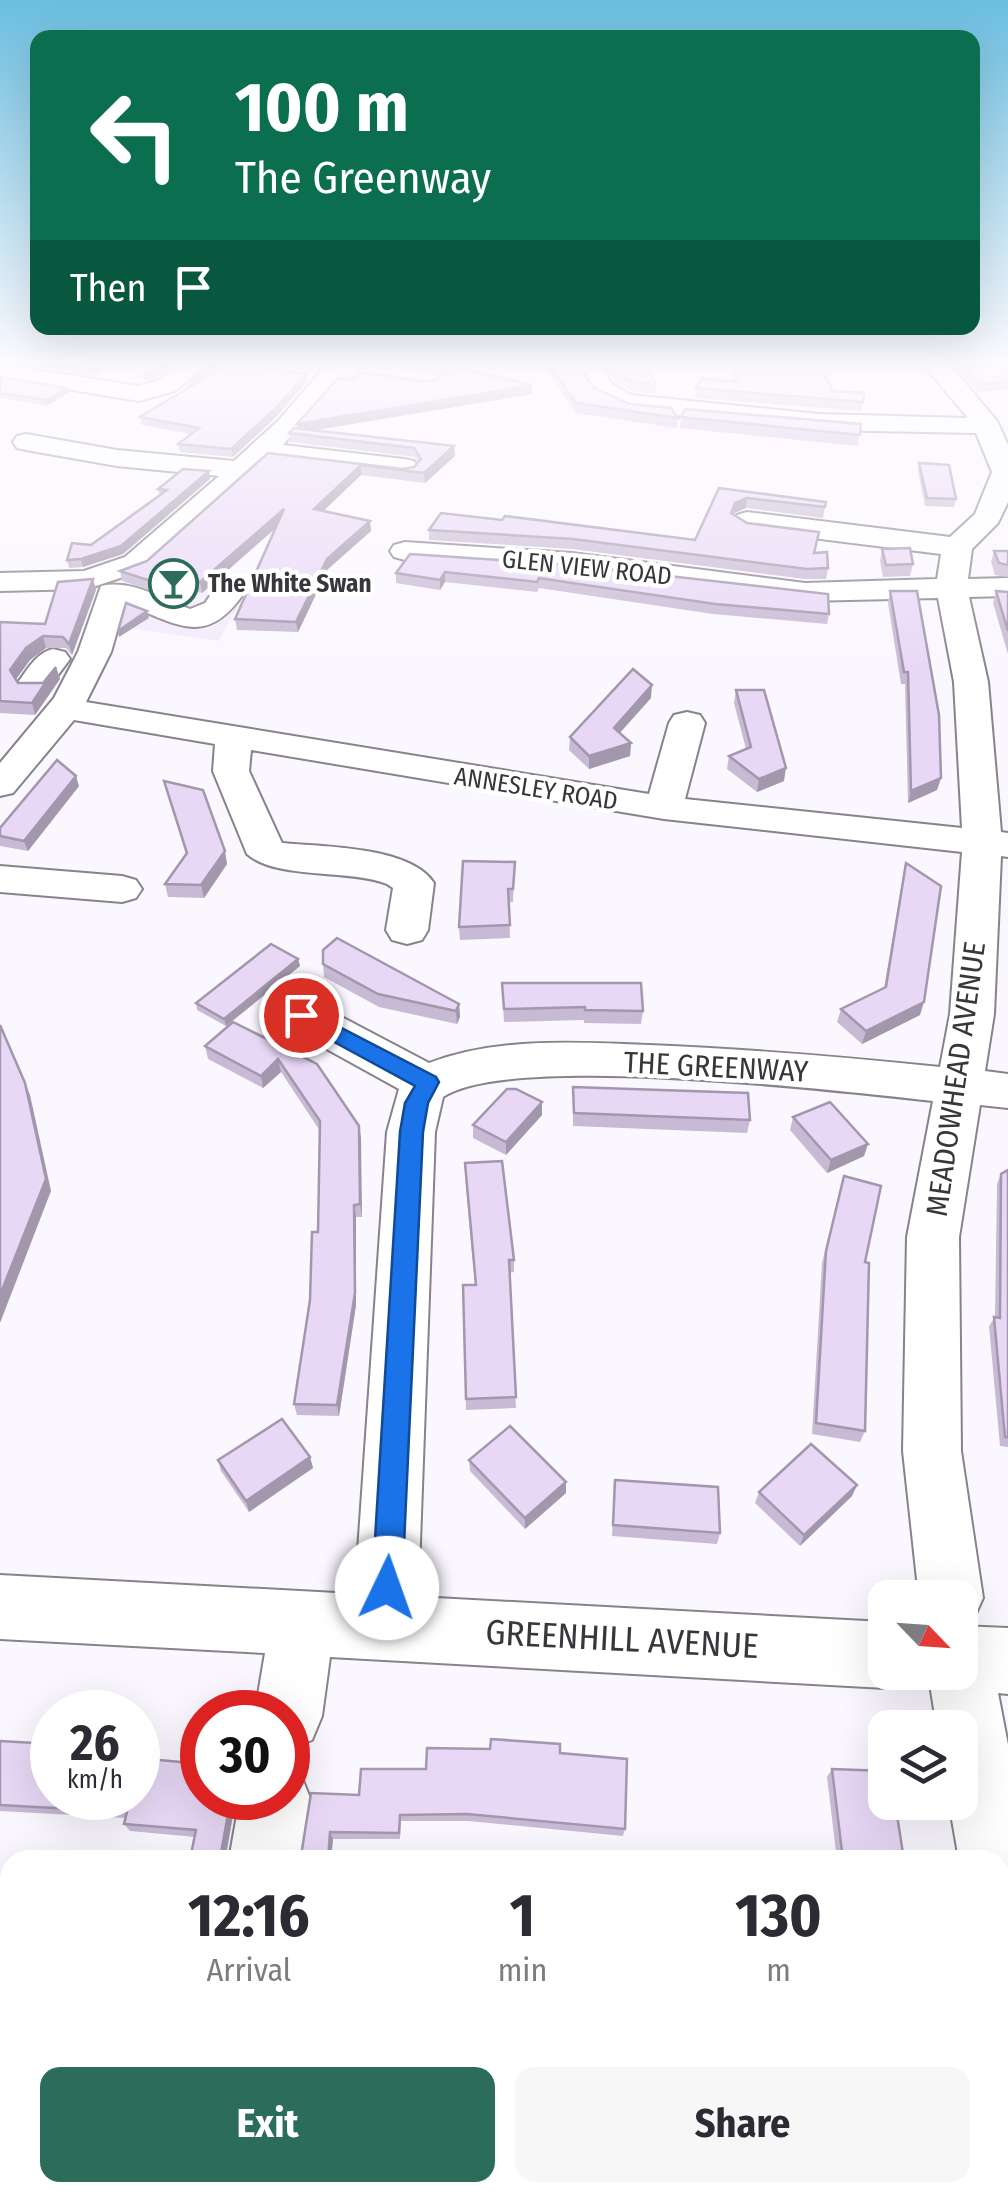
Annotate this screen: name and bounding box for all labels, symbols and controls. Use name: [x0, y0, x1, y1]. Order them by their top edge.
text: 100 m: [235, 66, 409, 150]
icon: left: [70, 70, 200, 200]
text: The Greenway: [235, 151, 491, 205]
icon: arrive: [166, 260, 221, 315]
text: Then: [70, 265, 146, 311]
street label: GLEN VIEW ROAD: [501, 544, 673, 592]
bar icon: The White Swan: [147, 557, 199, 609]
place label: The White Swan: [208, 569, 372, 599]
street label: ANNESLEY ROAD: [452, 761, 620, 817]
street label: MEADOWHEAD AVENUE: [919, 939, 993, 1219]
pin: [259, 973, 344, 1058]
icon: arrive: [274, 988, 329, 1043]
street label: THE GREENWAY: [623, 1044, 809, 1090]
position arrow: [335, 1536, 439, 1640]
north arrow: [868, 1580, 978, 1690]
map controls: [868, 1580, 978, 1820]
street label: GREENHILL AVENUE: [484, 1611, 760, 1667]
speed limit sign: 30: [180, 1690, 310, 1820]
button: layers: [868, 1710, 978, 1820]
text: 26: [70, 1713, 120, 1773]
text: km/h: [67, 1765, 123, 1795]
text: 12:16: [188, 1880, 310, 1952]
text: 1: [510, 1880, 535, 1952]
text: 130: [735, 1880, 822, 1952]
text: Arrival: [206, 1951, 291, 1989]
text: min: [498, 1951, 547, 1989]
text: m: [766, 1951, 791, 1989]
button: Exit: [40, 2067, 495, 2182]
button: Share: [515, 2067, 970, 2182]

